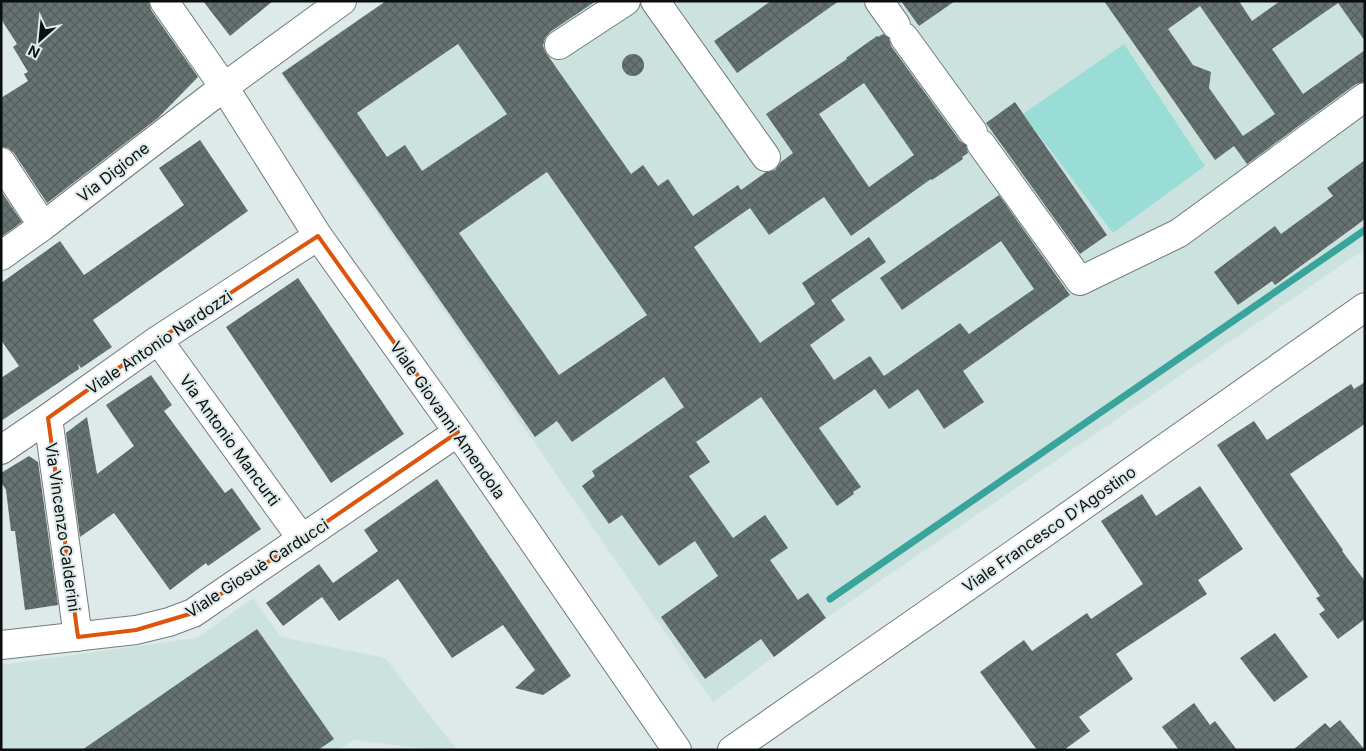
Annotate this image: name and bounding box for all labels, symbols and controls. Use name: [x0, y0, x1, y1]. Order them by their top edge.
north arrow: [15, 15, 65, 65]
text: N: [25, 42, 42, 62]
street label: Via Digione: [73, 138, 153, 206]
street label: Viale Antonio Nardozzi: [82, 286, 236, 398]
street label: Viale Giovanni Amendola: [386, 337, 510, 503]
street label: Via Antonio Mancurti: [176, 370, 284, 510]
street label: Via Vincenzo Calderini: [41, 441, 85, 613]
street label: Viale Francesco D'Agostino: [958, 461, 1140, 597]
street label: Viale Giosuè Carducci: [182, 514, 332, 622]

